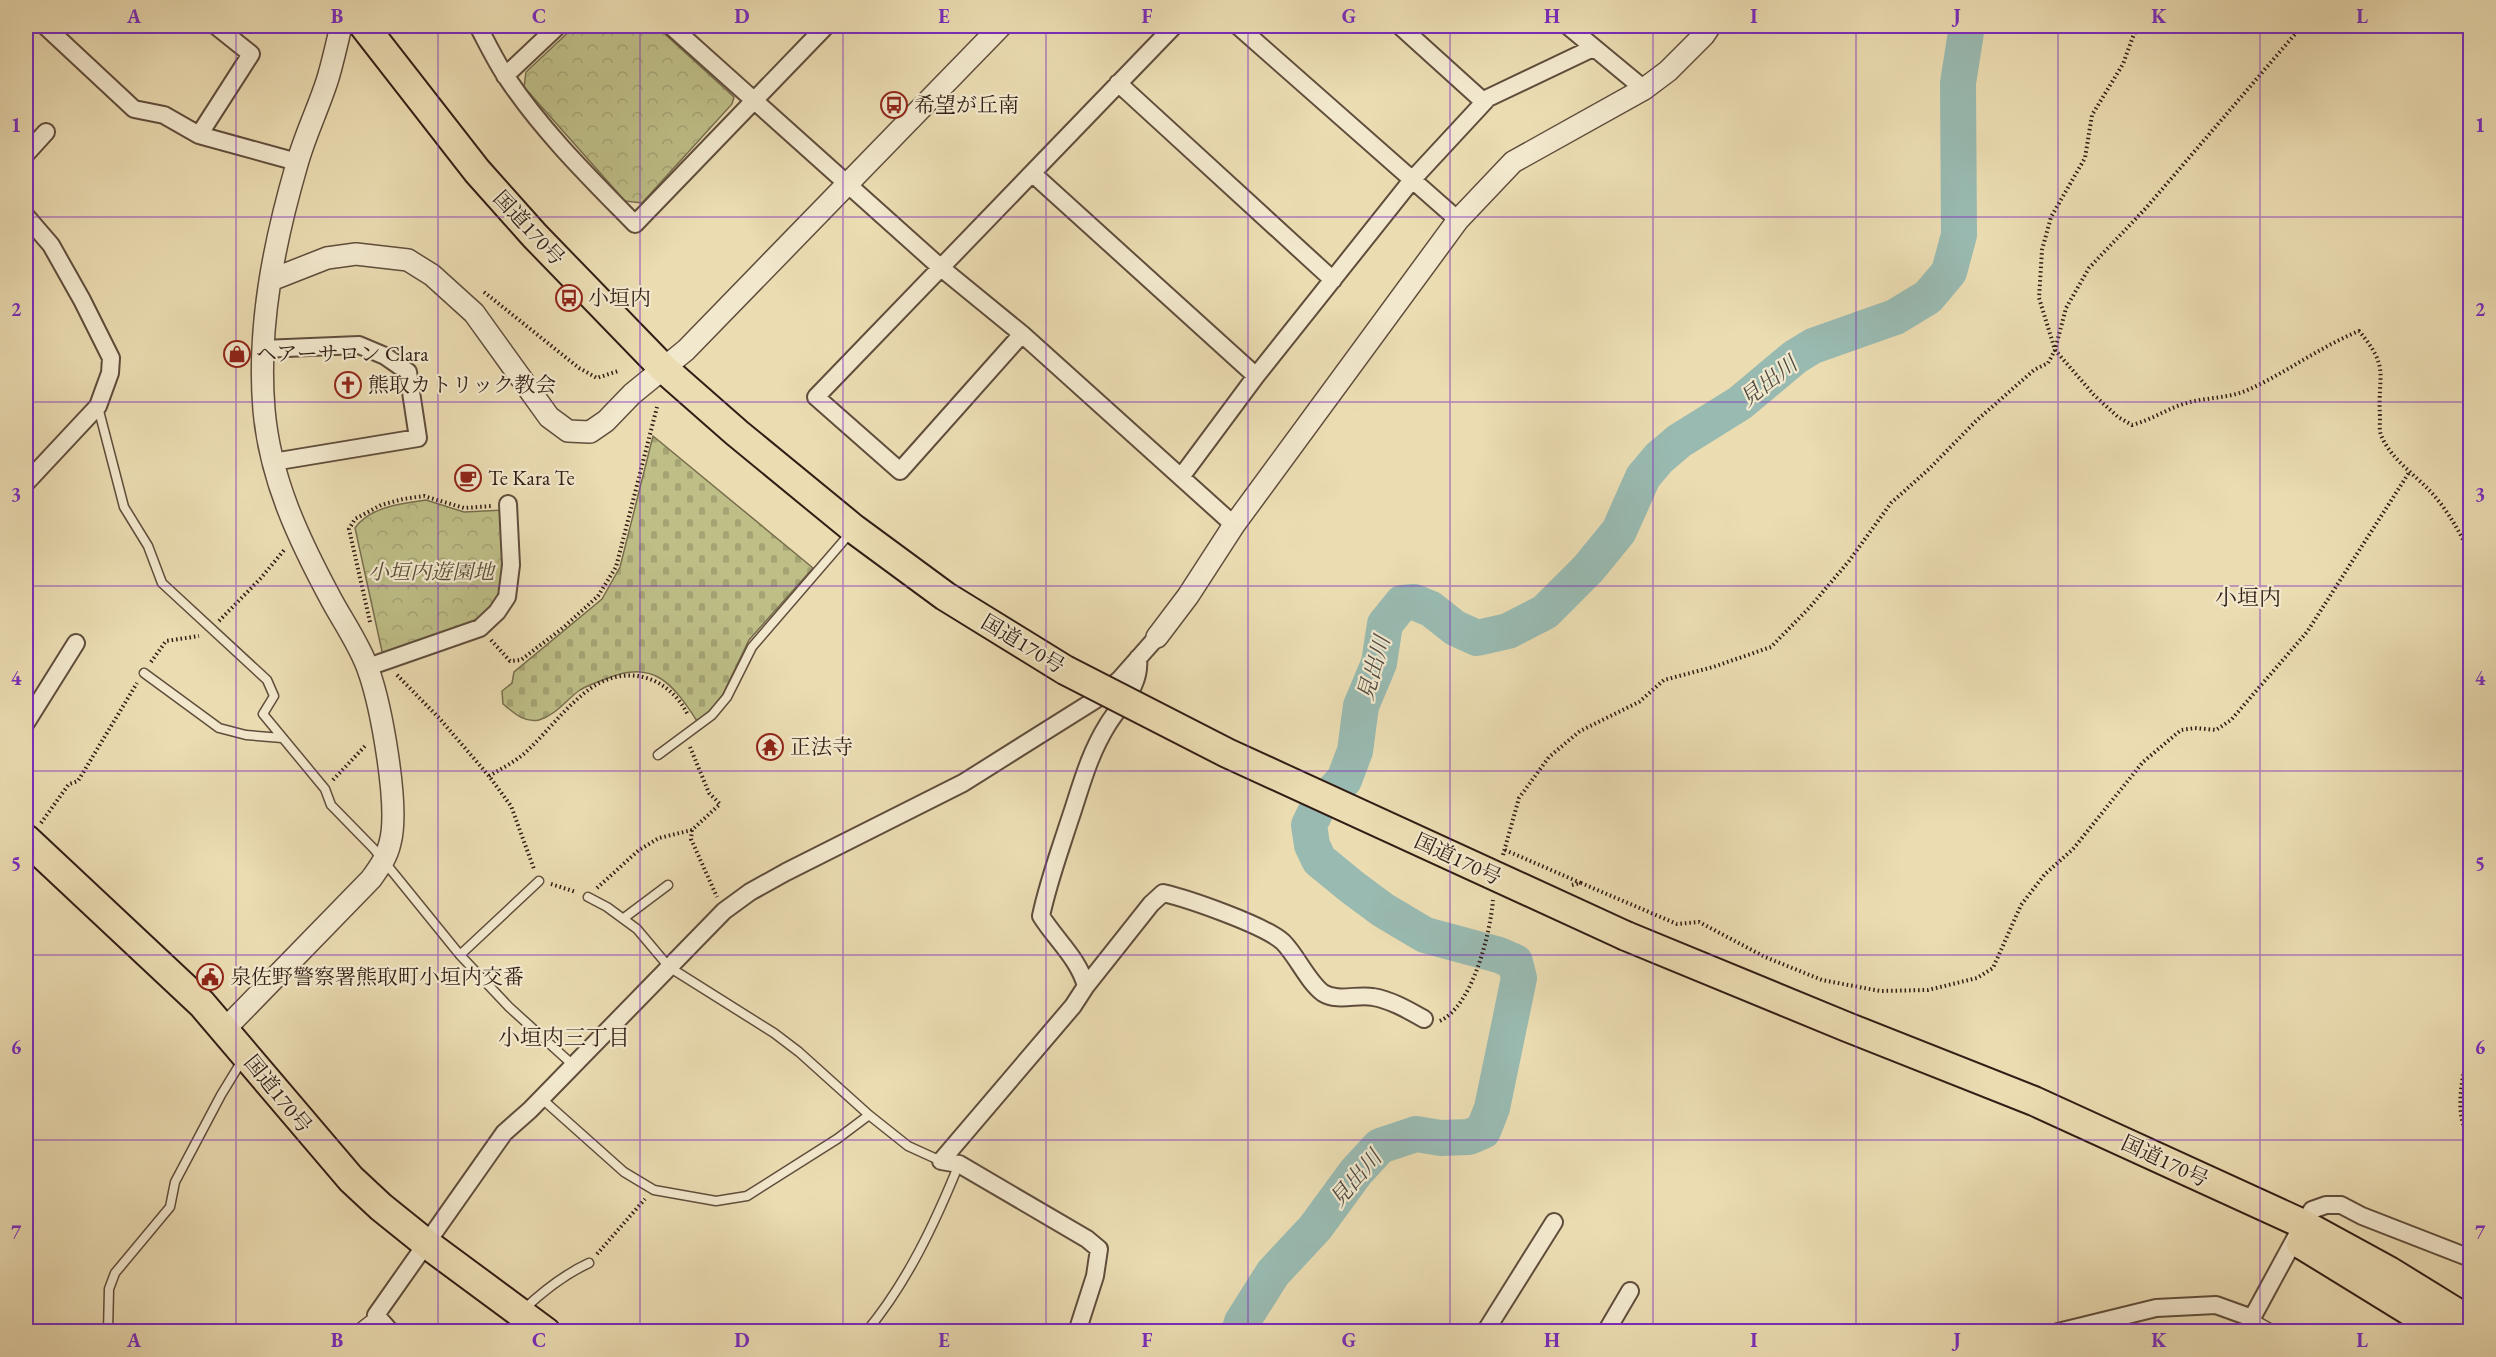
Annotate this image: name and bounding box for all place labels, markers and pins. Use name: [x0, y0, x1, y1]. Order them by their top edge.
bus stop icon: 希望が丘南: [879, 90, 909, 120]
place label: 希望が丘南: [914, 91, 1019, 118]
bus stop icon: 小垣内: [554, 283, 584, 313]
place label: 小垣内: [588, 284, 651, 311]
shop icon: ヘアーサロン Clara: [222, 339, 252, 369]
place label: ヘアーサロン Clara: [256, 340, 429, 367]
church icon: 熊取カトリック教会: [333, 370, 363, 400]
place label: 熊取カトリック教会: [368, 371, 556, 398]
cafe icon: Te Kara Te: [453, 463, 483, 493]
place label: Te Kara Te: [488, 464, 575, 491]
temple icon: 正法寺: [755, 732, 785, 762]
place label: 正法寺: [790, 733, 853, 760]
public building icon: 泉佐野警察署熊取町小垣内交番: [195, 962, 225, 992]
place label: 泉佐野警察署熊取町小垣内交番: [230, 963, 524, 990]

